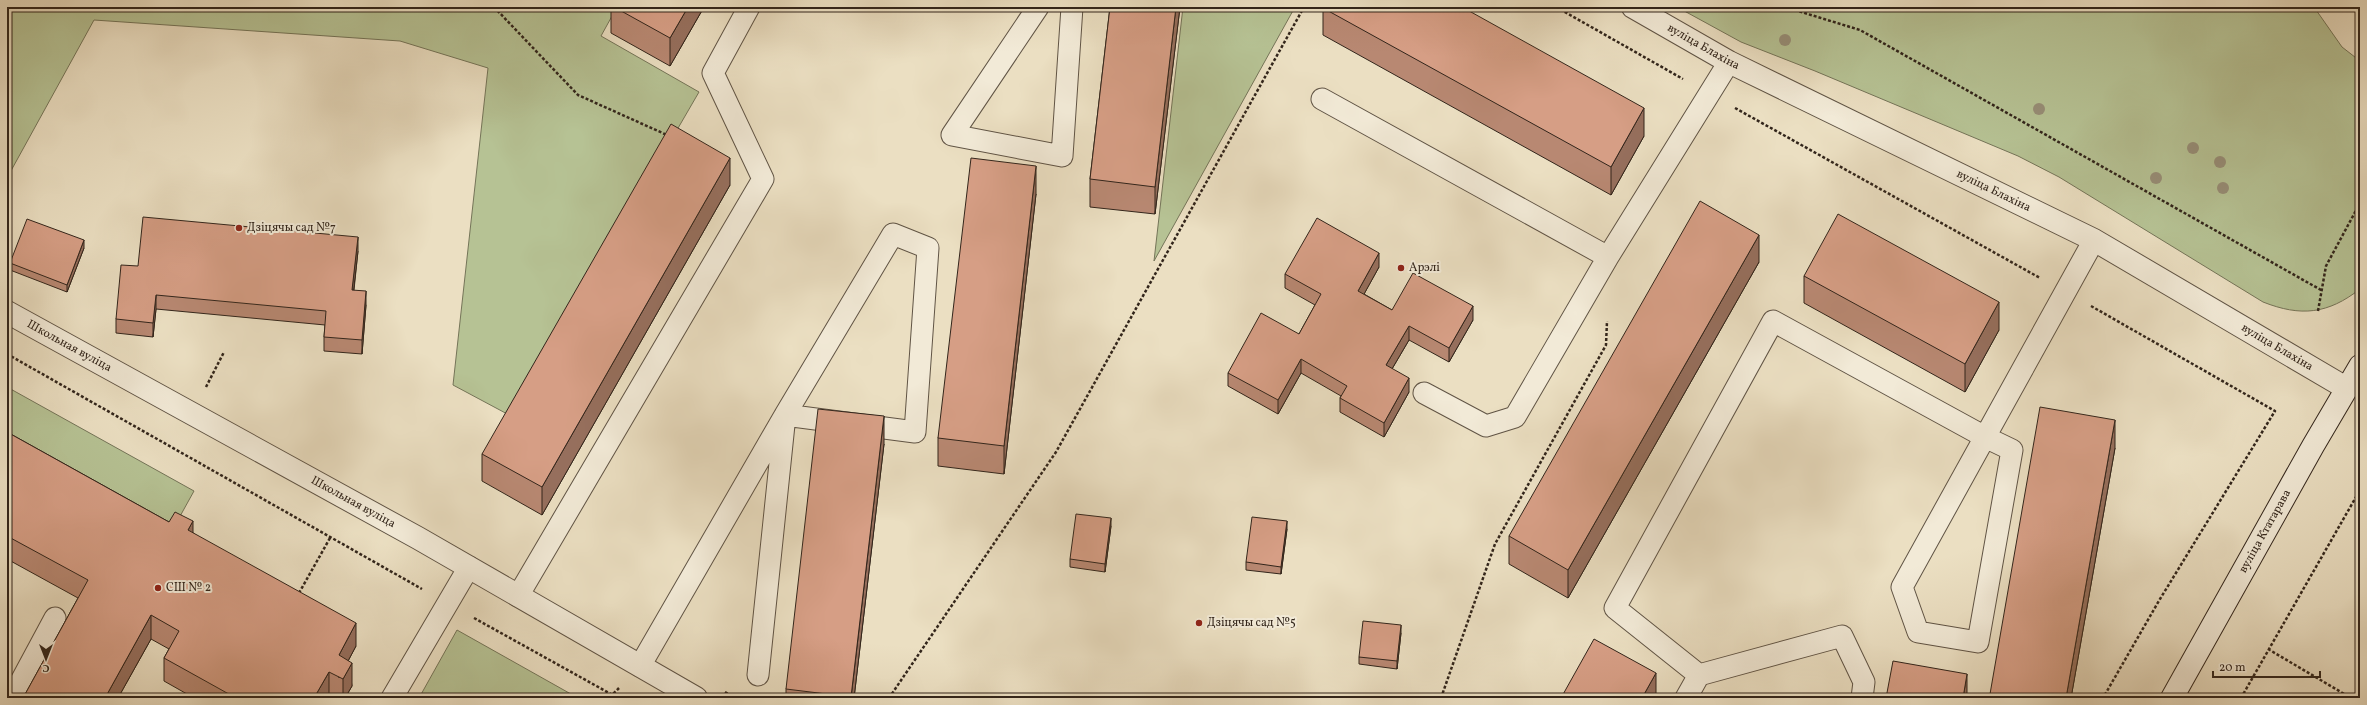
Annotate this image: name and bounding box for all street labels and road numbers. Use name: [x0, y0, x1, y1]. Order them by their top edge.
street label: вуліца Блахіна: [1664, 20, 1742, 74]
street label: вуліца Блахіна: [1954, 166, 2033, 216]
street label: Школьная вуліца: [24, 316, 114, 376]
street label: вуліца Блахіна: [2238, 320, 2316, 375]
street label: Школьная вуліца: [308, 473, 398, 532]
street label: вуліца Ктатарава: [2236, 487, 2295, 576]

